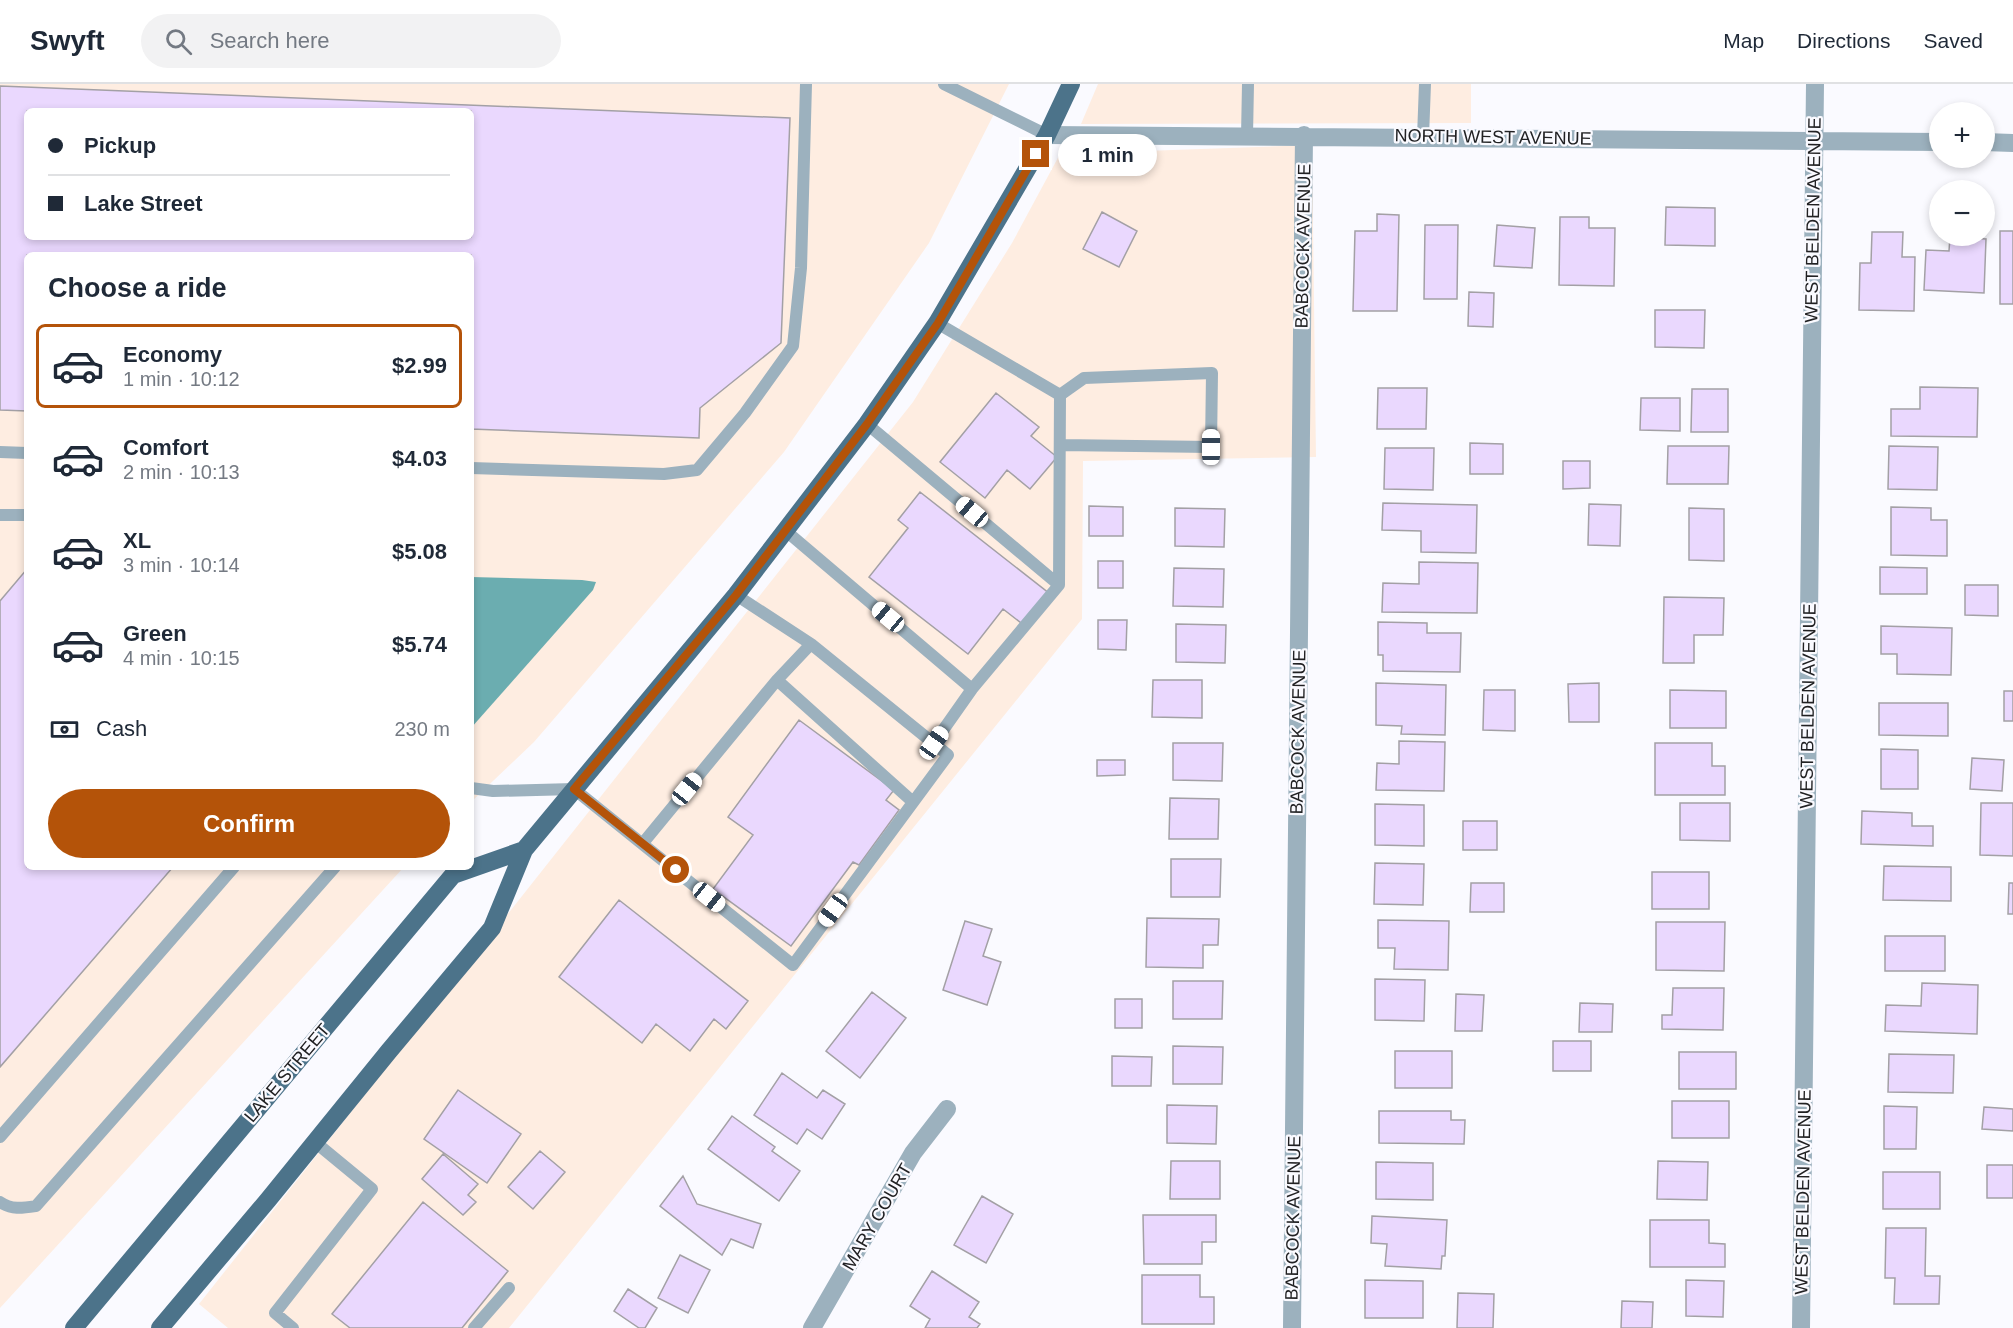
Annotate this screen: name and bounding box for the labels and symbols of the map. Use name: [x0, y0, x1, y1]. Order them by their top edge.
street label: WEST BELDEN AVENUE: [1801, 117, 1825, 323]
street label: NORTH WEST AVENUE: [1394, 125, 1592, 149]
callout: 1 min: [1057, 133, 1156, 175]
route end: [1022, 140, 1049, 167]
street label: BABCOCK AVENUE: [1292, 163, 1314, 329]
car: [1202, 429, 1220, 465]
car: [952, 494, 992, 530]
car: [868, 599, 908, 635]
street label: WEST BELDEN AVENUE: [1796, 603, 1820, 809]
street label: BABCOCK AVENUE: [1287, 649, 1309, 815]
car: [916, 723, 952, 763]
car: [669, 769, 705, 809]
route start: [662, 856, 689, 883]
car: [689, 879, 729, 915]
car: [815, 890, 851, 930]
street label: LAKE STREET: [240, 1020, 334, 1126]
street label: WEST BELDEN AVENUE: [1791, 1089, 1815, 1295]
street label: BABCOCK AVENUE: [1282, 1135, 1304, 1301]
street label: MARY COURT: [838, 1160, 916, 1274]

